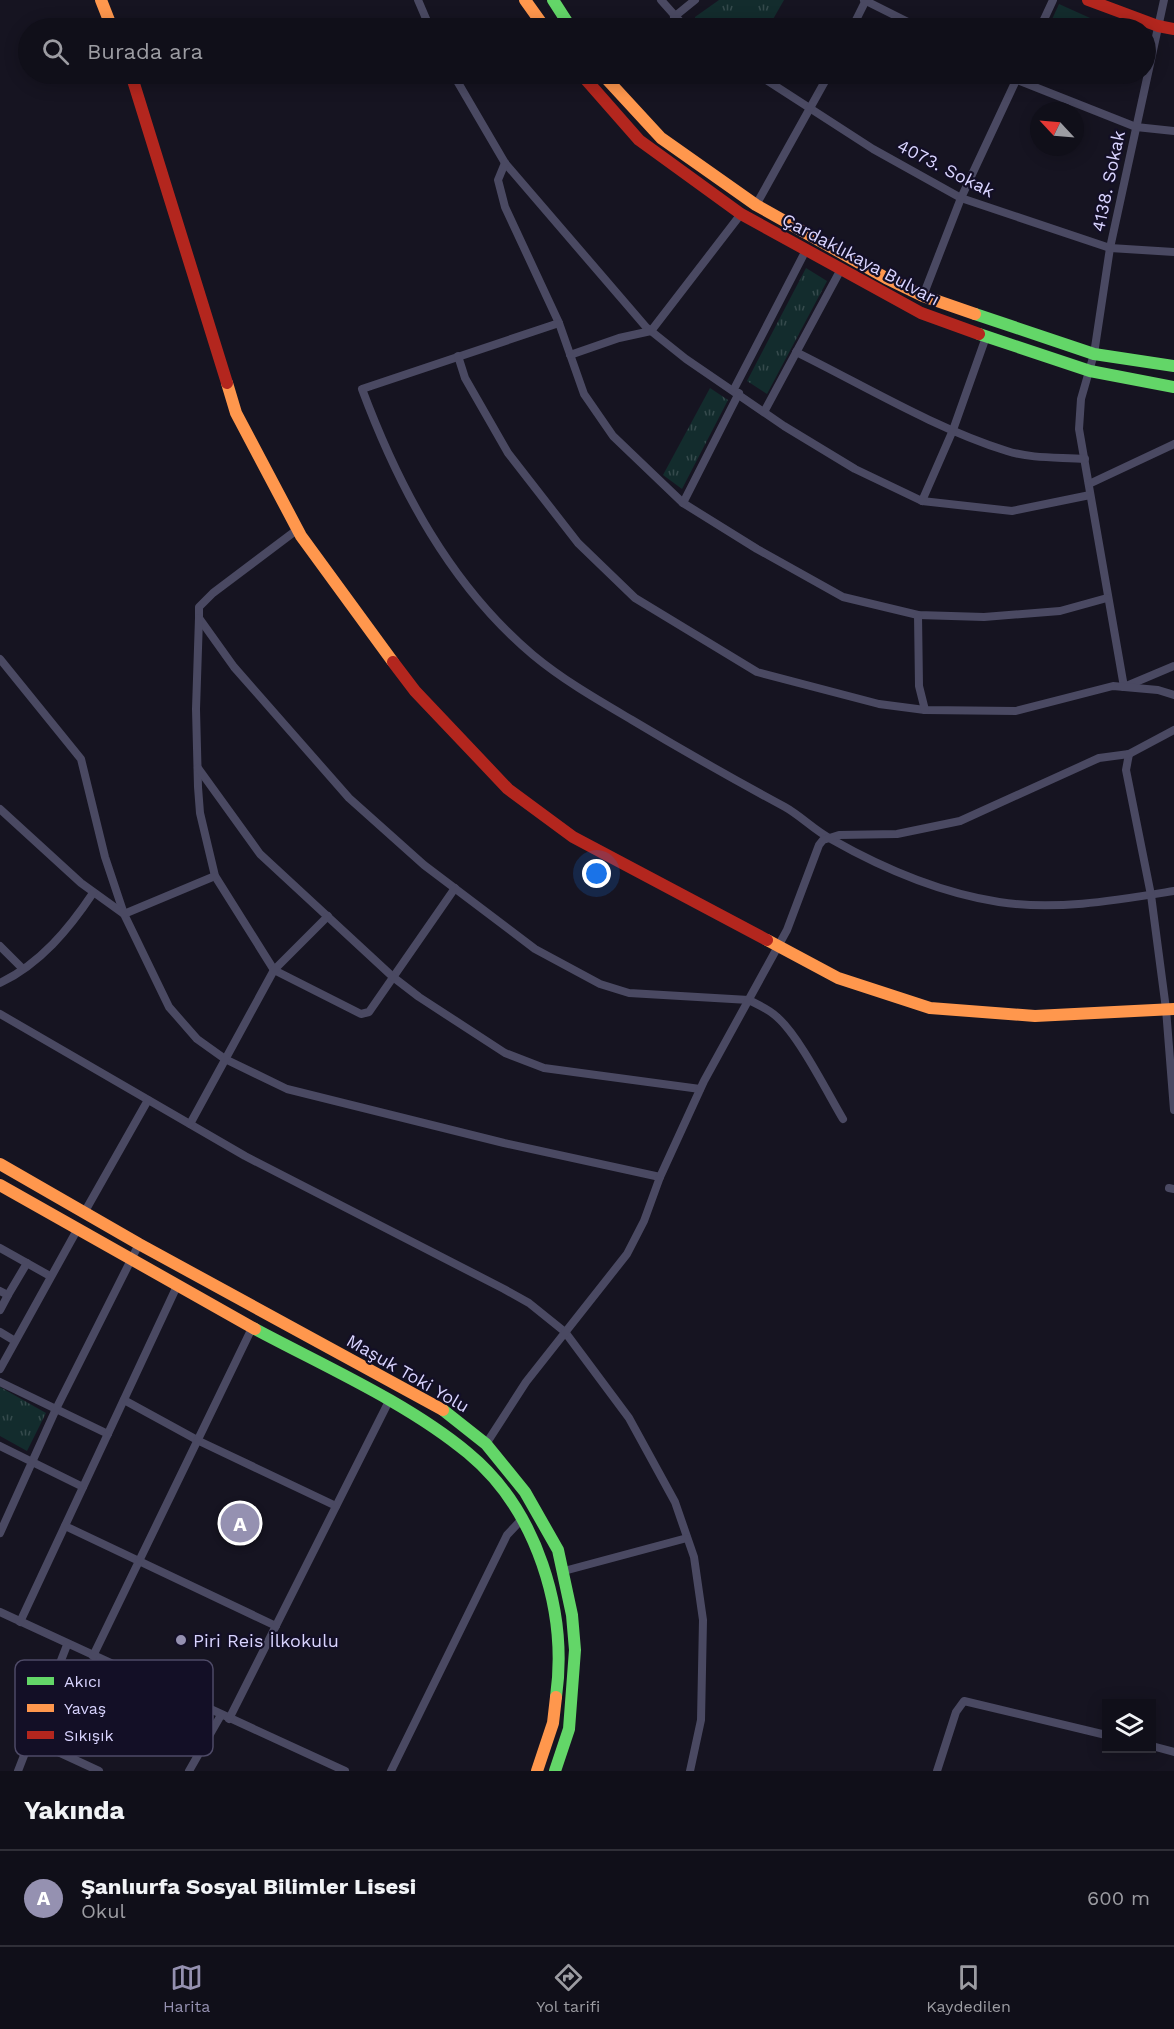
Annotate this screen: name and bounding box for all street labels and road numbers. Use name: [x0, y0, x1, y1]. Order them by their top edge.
street label: 4138. Sokak: [1087, 128, 1129, 234]
street label: 4073. Sokak: [894, 135, 998, 201]
street label: Çardaklıkaya Bulvarı: [779, 208, 943, 310]
street label: Maşuk Toki Yolu: [343, 1329, 473, 1417]

